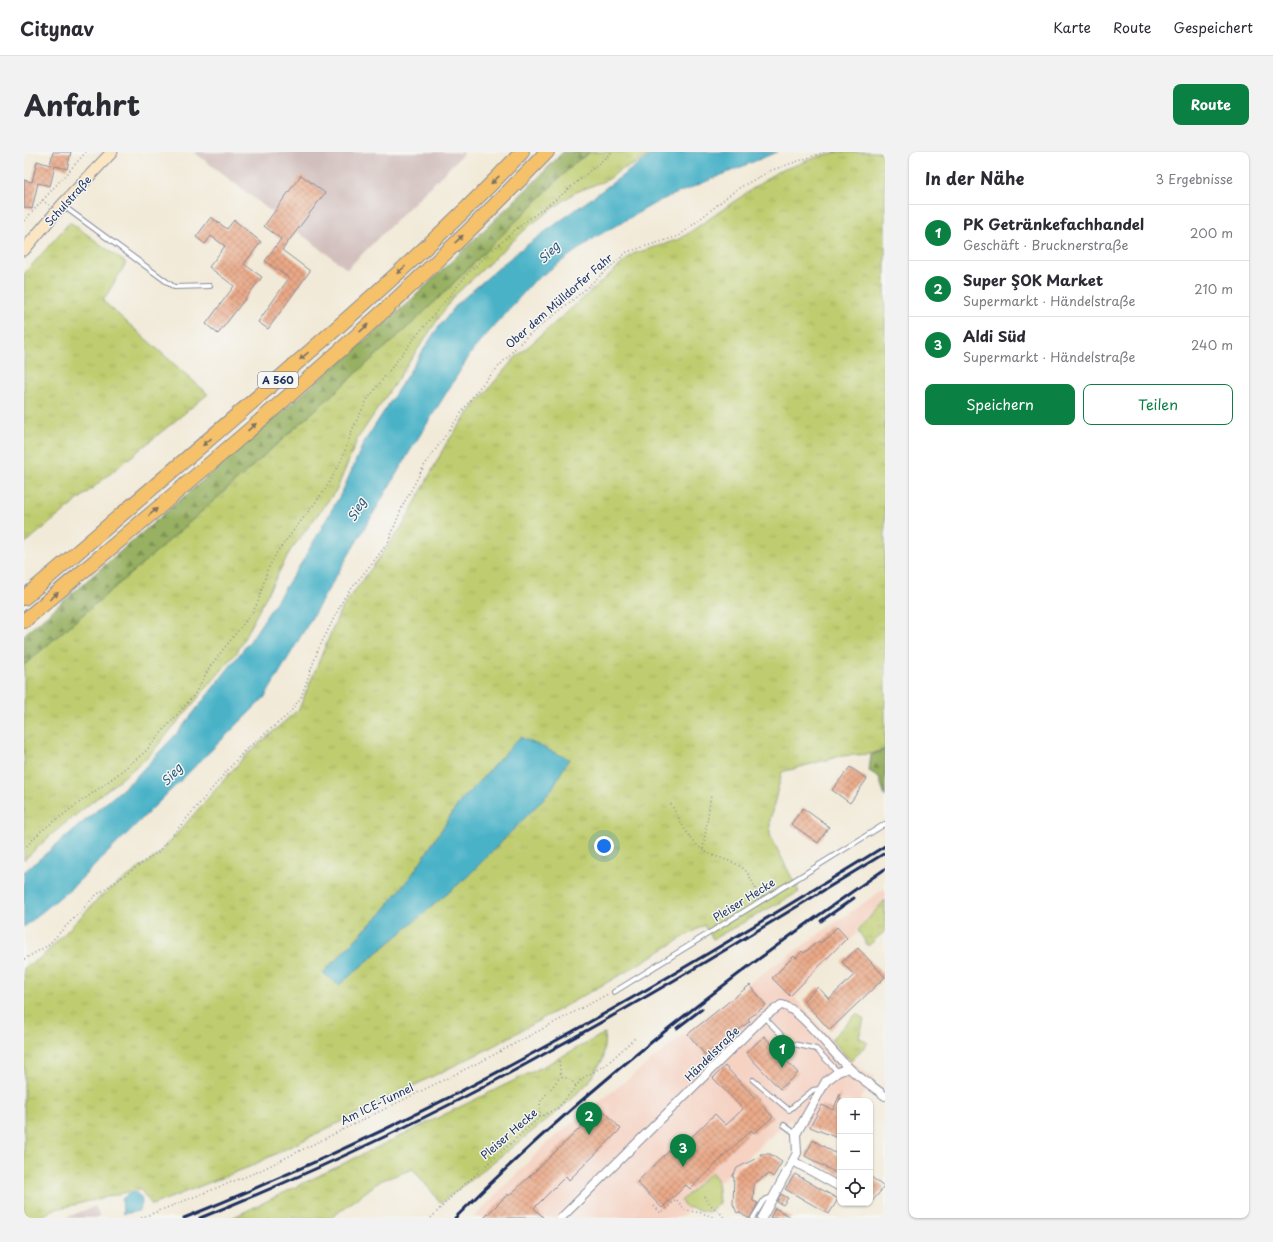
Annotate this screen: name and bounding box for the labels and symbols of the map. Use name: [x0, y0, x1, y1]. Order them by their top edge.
street label: Schulstraße: [40, 171, 95, 230]
one-way arrow: [490, 175, 500, 185]
one-way arrow: [454, 234, 464, 244]
water label: Sieg: [533, 237, 564, 267]
street label: Ober dem Mülldorfer Fahr: [501, 249, 616, 352]
one-way arrow: [396, 265, 407, 274]
one-way arrow: [359, 323, 369, 333]
one-way arrow: [299, 352, 310, 361]
road number: A 560: [258, 372, 298, 388]
one-way arrow: [246, 423, 257, 432]
one-way arrow: [201, 438, 212, 447]
water label: Sieg: [342, 494, 370, 524]
one-way arrow: [148, 507, 158, 516]
one-way arrow: [48, 591, 59, 600]
water label: Sieg: [156, 758, 187, 789]
your location: [594, 836, 614, 856]
street label: Pleiser Hecke: [709, 874, 778, 925]
street label: Händelstraße: [680, 1022, 743, 1085]
pin: 1: [769, 1035, 795, 1068]
street label: Am ICE-Tunnel: [337, 1078, 416, 1129]
pin: 2: [576, 1102, 602, 1135]
street label: Pleiser Hecke: [477, 1104, 541, 1163]
pin: 3: [670, 1134, 696, 1167]

